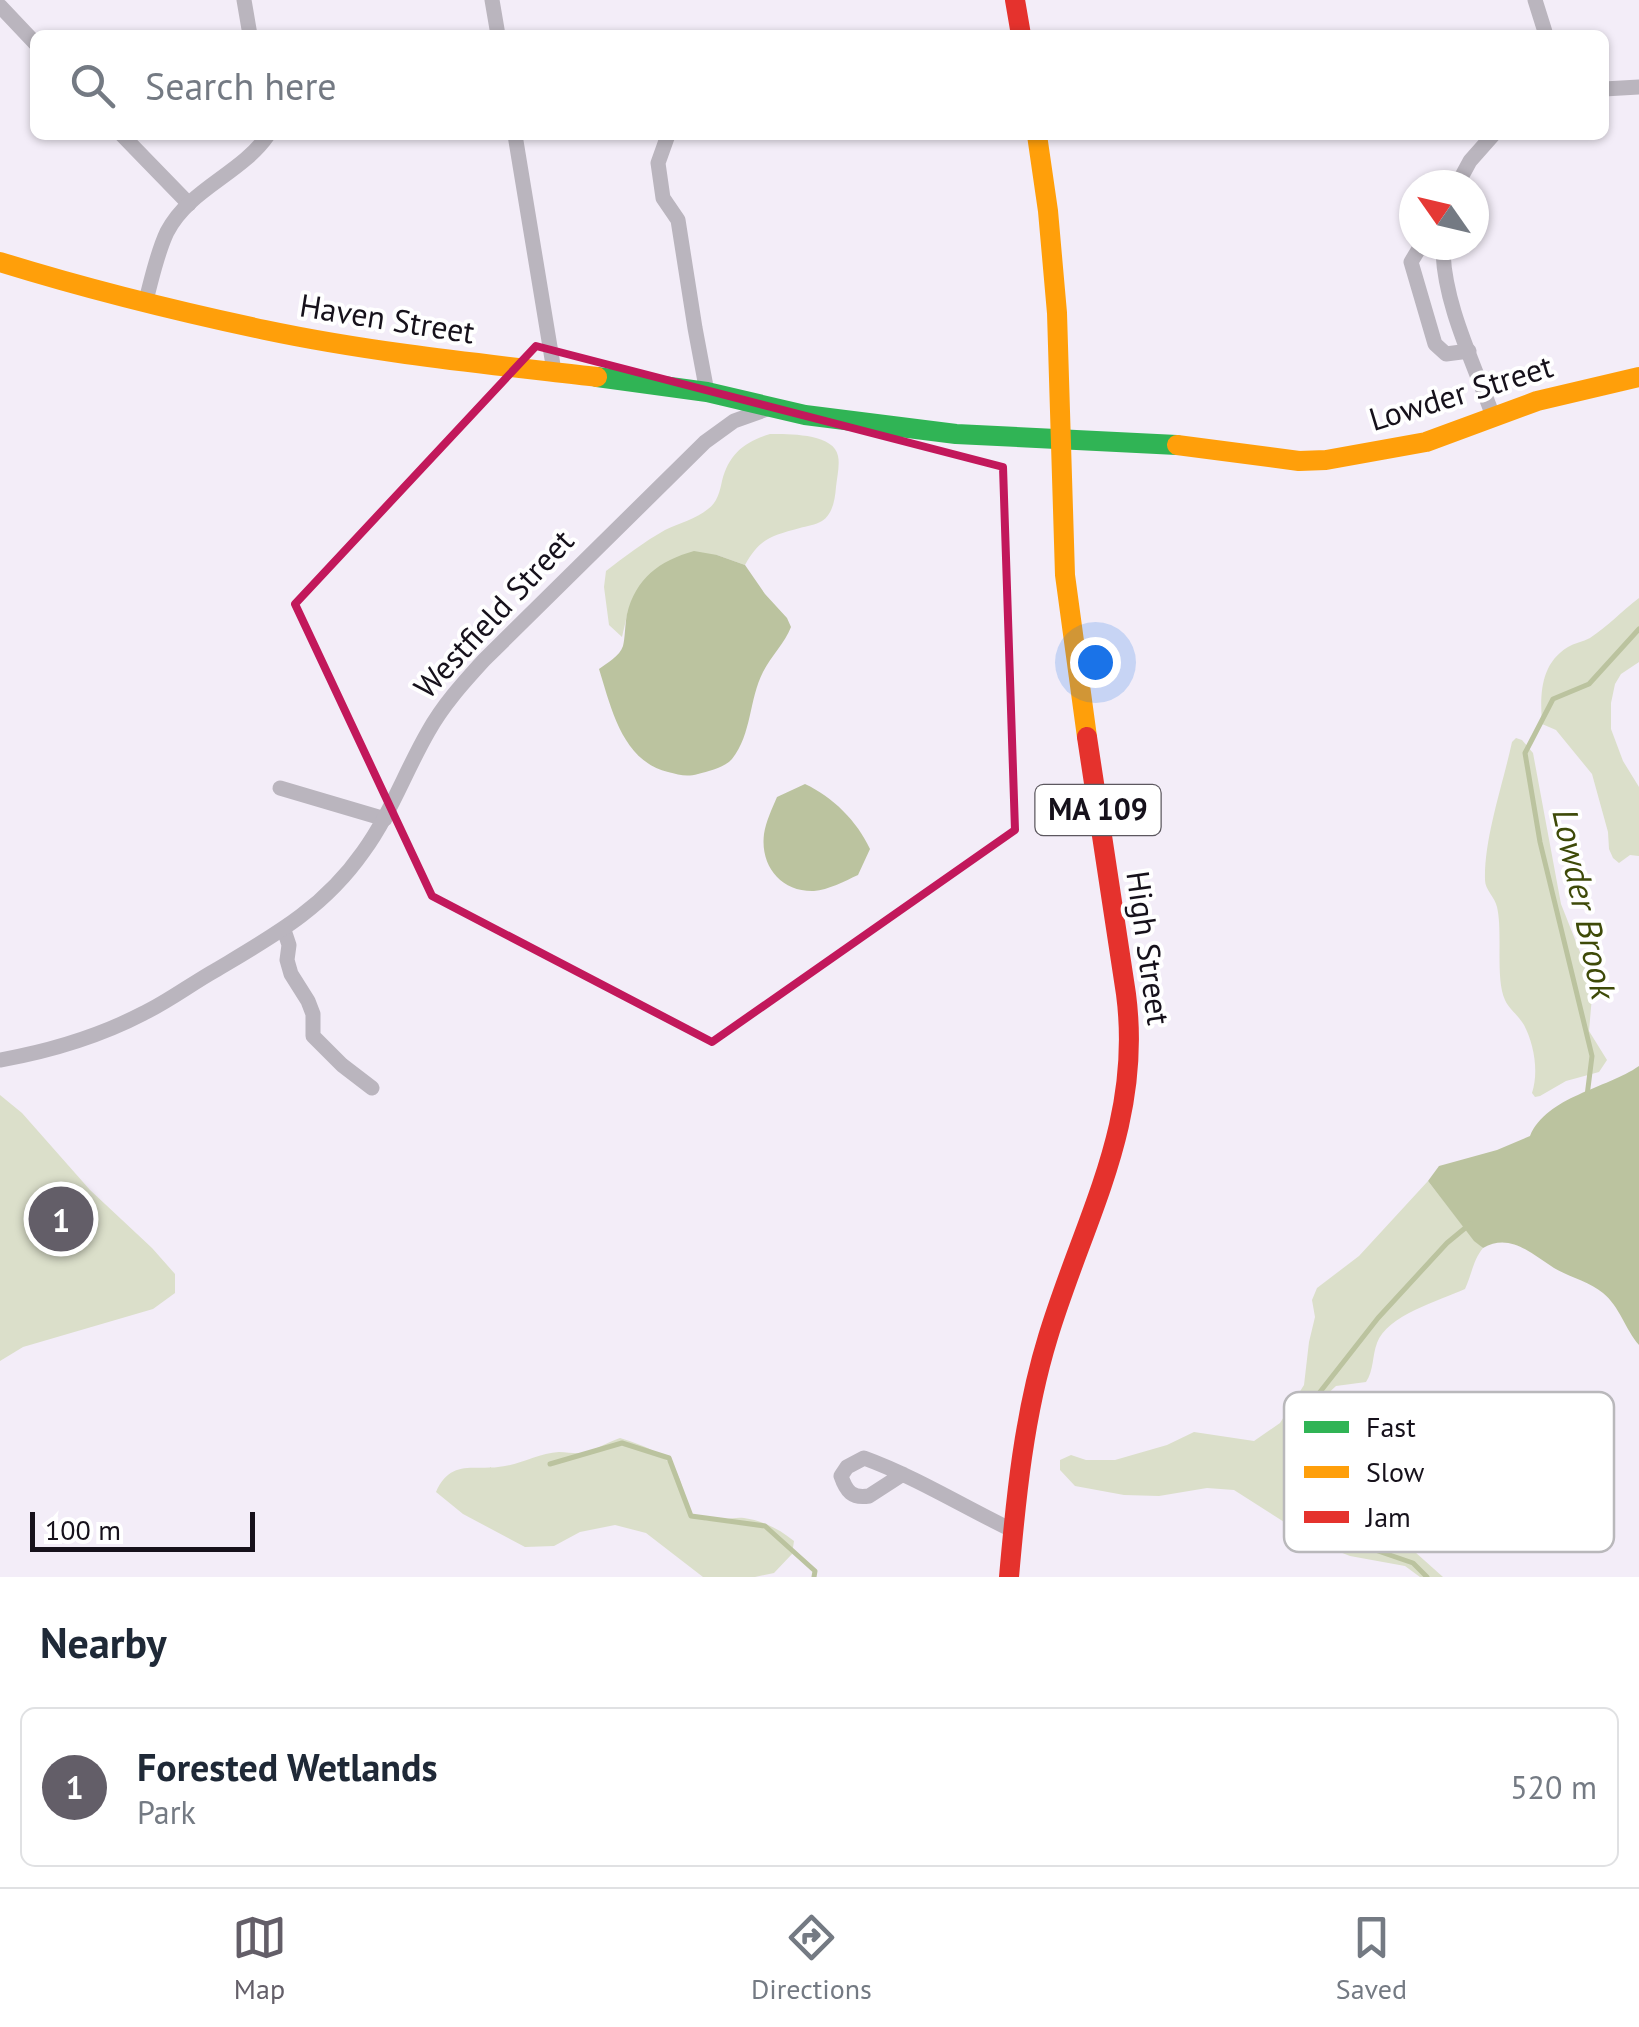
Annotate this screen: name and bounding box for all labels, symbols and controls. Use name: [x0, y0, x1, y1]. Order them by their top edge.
search box: [30, 30, 1609, 140]
icon: search: [65, 58, 120, 113]
text: Search here: [145, 61, 337, 110]
north arrow: [1399, 170, 1489, 260]
street label: Haven Street: [297, 283, 478, 353]
street label: Lowder Street: [1364, 344, 1558, 440]
street label: Westfield Street: [404, 520, 582, 707]
your location: [1070, 637, 1121, 688]
road number: MA 109: [1036, 785, 1160, 835]
water label: Lowder Brook: [1542, 804, 1628, 1004]
street label: High Street: [1117, 868, 1181, 1028]
pin: 1: [28, 1182, 94, 1256]
legend: [1284, 1392, 1614, 1552]
text: Fast: [1366, 1408, 1416, 1445]
text: Slow: [1366, 1453, 1425, 1490]
text: Jam: [1365, 1498, 1411, 1535]
scale bar: [30, 1507, 255, 1552]
text: 100 m: [45, 1511, 121, 1548]
text: Nearby: [40, 1615, 167, 1670]
text: Forested Wetlands: [137, 1742, 437, 1791]
text: 1: [65, 1766, 84, 1808]
text: 520 m: [1510, 1766, 1597, 1808]
text: Park: [137, 1791, 196, 1833]
tab: Map: [232, 1910, 287, 2007]
tab: Directions: [751, 1910, 872, 2007]
tab: Saved: [1336, 1910, 1407, 2007]

